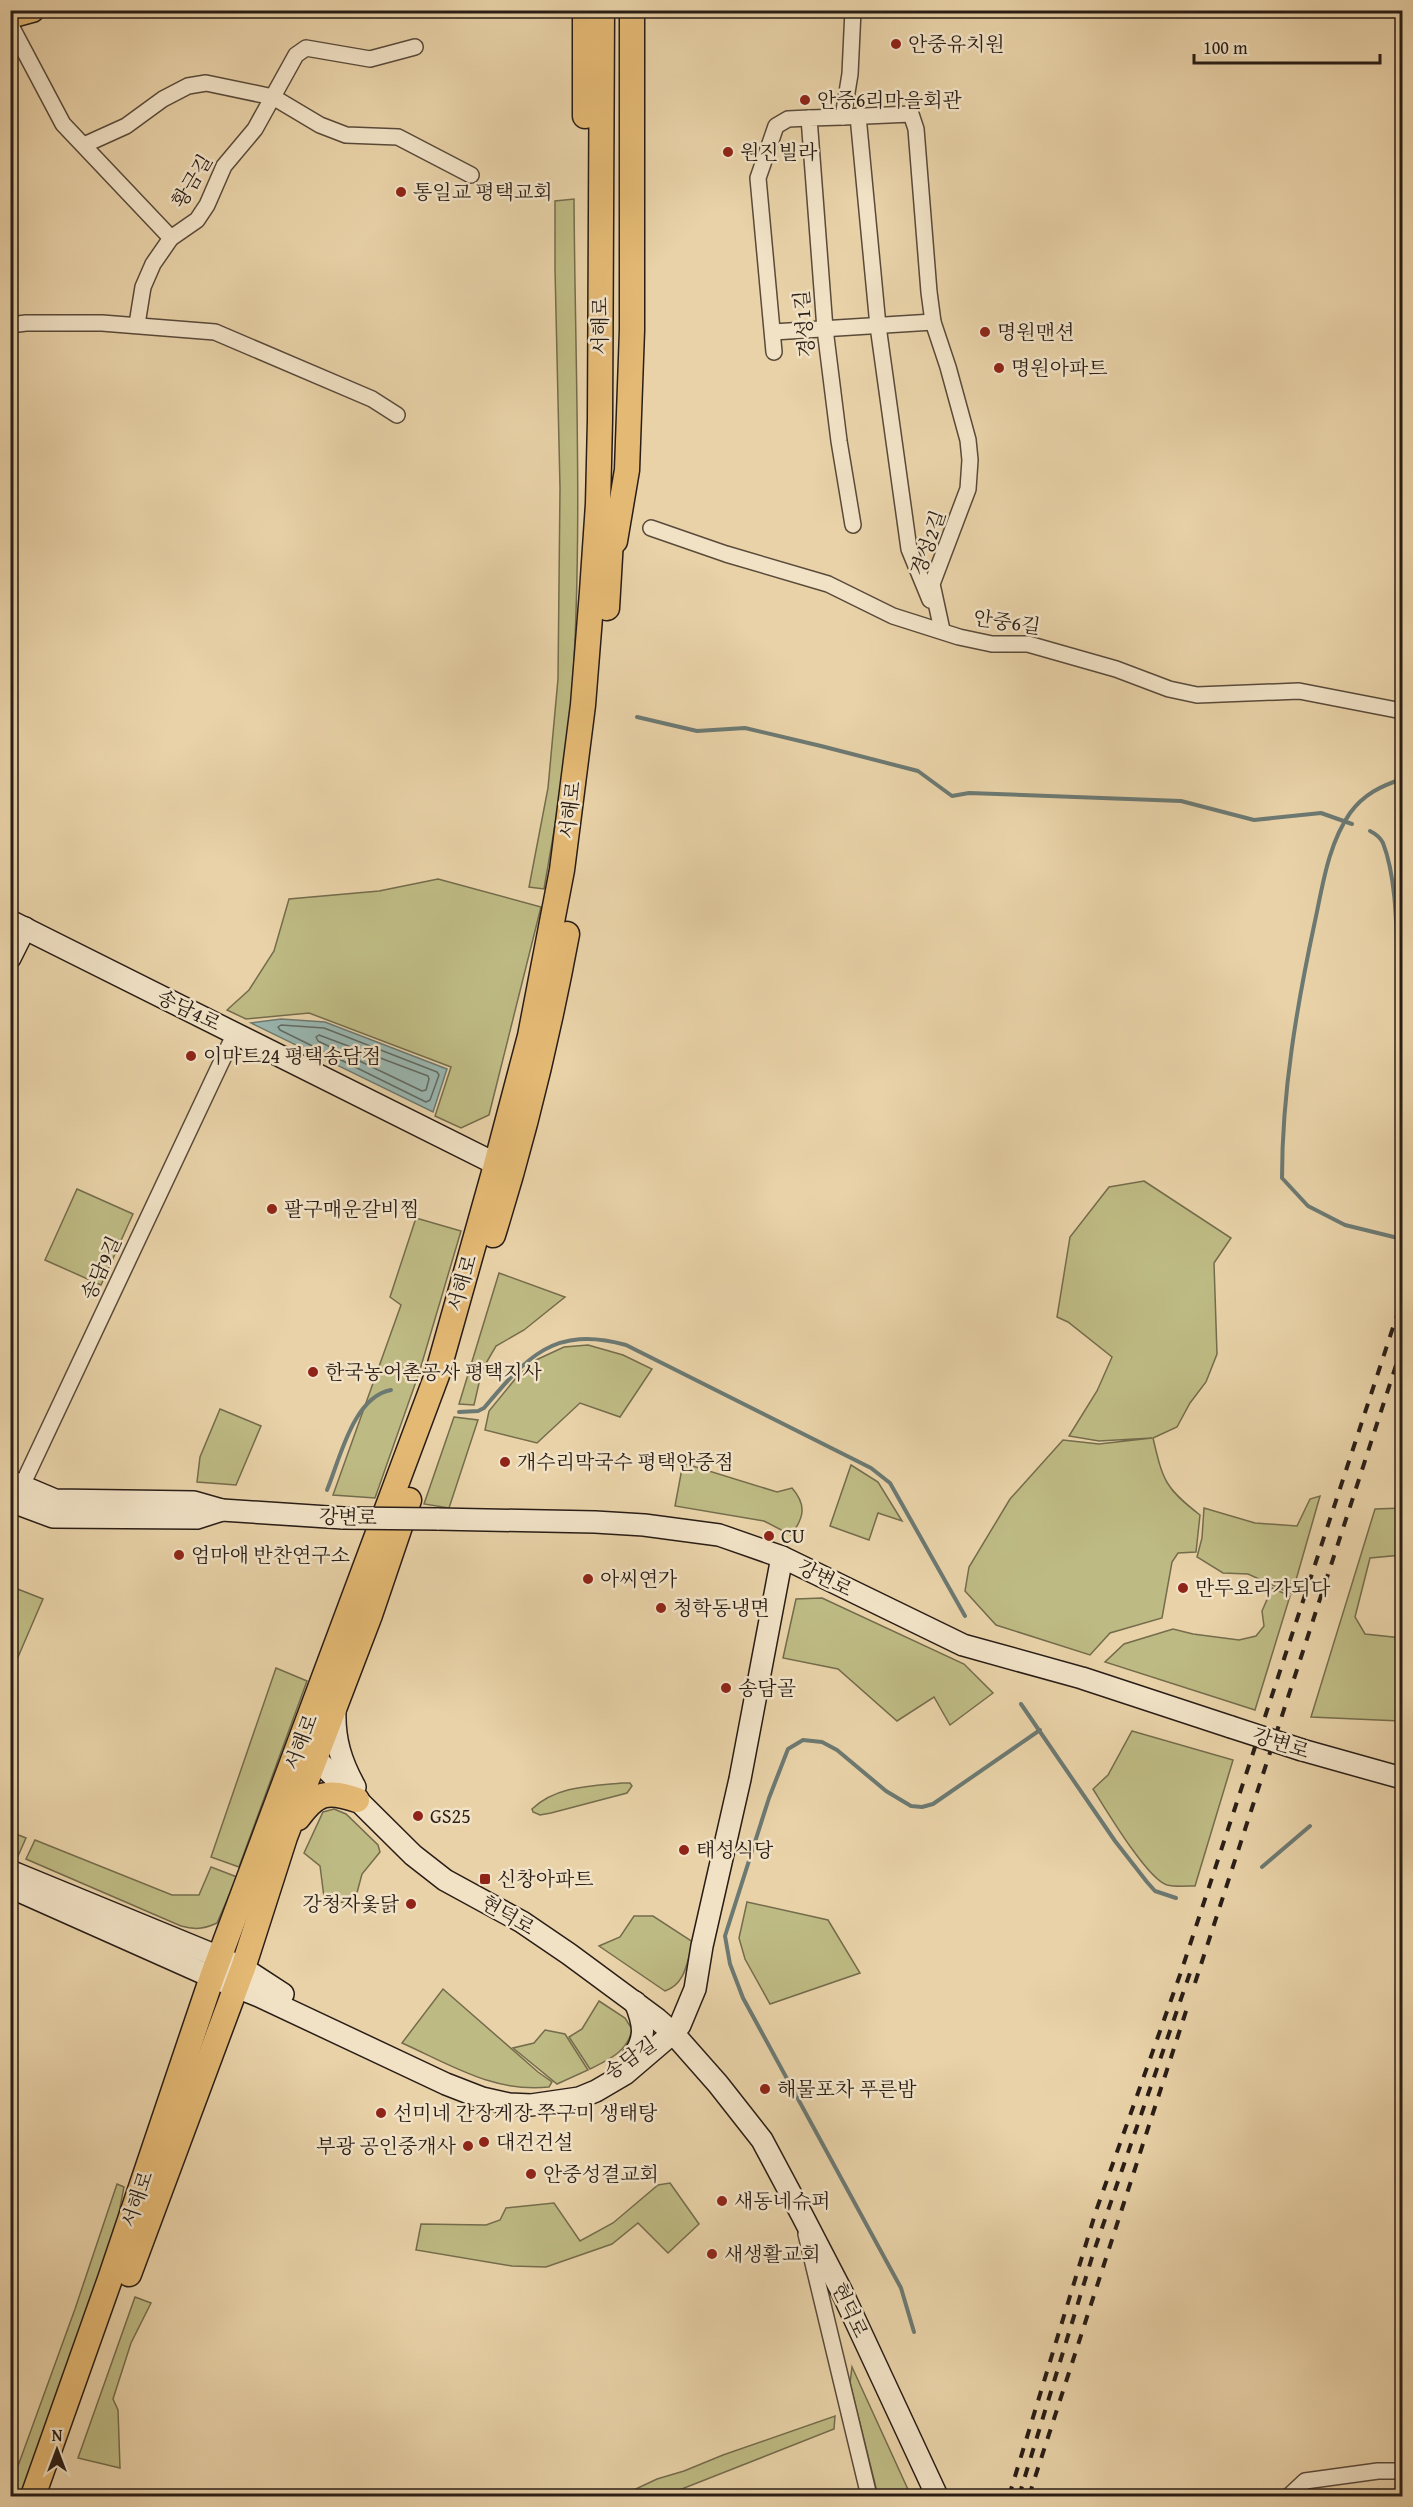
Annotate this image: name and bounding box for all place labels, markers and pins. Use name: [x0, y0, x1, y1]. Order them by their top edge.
place label: 안중유치원: [908, 29, 1005, 58]
marker: 안중유치원: [889, 37, 903, 51]
place label: 안중6리마을회관: [817, 85, 963, 114]
marker: 안중6리마을회관: [798, 93, 812, 107]
place label: 원진빌라: [740, 137, 818, 166]
marker: 원진빌라: [721, 145, 735, 159]
place label: 통일교 평택교회: [413, 177, 553, 206]
marker: 통일교 평택교회: [394, 185, 408, 199]
place label: 명원맨션: [997, 317, 1074, 346]
marker: 명원맨션: [978, 325, 992, 339]
place label: 명원아파트: [1011, 353, 1108, 382]
marker: 명원아파트: [992, 361, 1006, 375]
place label: 이마트24 평택송담점: [203, 1041, 381, 1070]
marker: 이마트24 평택송담점: [184, 1049, 198, 1063]
place label: 팔구매운갈비찜: [284, 1194, 419, 1223]
marker: 팔구매운갈비찜: [265, 1202, 279, 1216]
place label: 한국농어촌공사 평택지사: [325, 1357, 543, 1386]
marker: 한국농어촌공사 평택지사: [306, 1365, 320, 1379]
place label: 개수리막국수 평택안중점: [517, 1447, 734, 1476]
marker: 개수리막국수 평택안중점: [498, 1455, 512, 1469]
place label: CU: [781, 1521, 805, 1550]
marker: CU: [762, 1529, 776, 1543]
place label: 엄마애 반찬연구소: [191, 1540, 350, 1569]
marker: 엄마애 반찬연구소: [172, 1548, 186, 1562]
place label: 아씨연가: [600, 1564, 678, 1593]
marker: 아씨연가: [581, 1572, 595, 1586]
place label: 만두요리가되다: [1195, 1573, 1331, 1602]
marker: 만두요리가되다: [1176, 1581, 1190, 1595]
place label: 청학동냉면: [673, 1593, 770, 1622]
marker: 청학동냉면: [654, 1601, 668, 1615]
place label: 송담골: [738, 1673, 796, 1702]
marker: 송담골: [719, 1681, 733, 1695]
place label: GS25: [430, 1801, 471, 1830]
marker: GS25: [411, 1809, 425, 1823]
place label: 태성식당: [696, 1835, 774, 1864]
marker: 태성식당: [677, 1843, 691, 1857]
place label: 신창아파트: [497, 1864, 594, 1893]
marker: 신창아파트: [478, 1872, 492, 1886]
place label: 강청자옻닭: [302, 1889, 400, 1918]
marker: 강청자옻닭: [404, 1897, 418, 1911]
place label: 해물포차 푸른밤: [777, 2074, 917, 2103]
marker: 해물포차 푸른밤: [758, 2082, 772, 2096]
place label: 선미네 간장게장 쭈구미 생태탕: [393, 2098, 658, 2127]
marker: 선미네 간장게장 쭈구미 생태탕: [374, 2106, 388, 2120]
place label: 대건건설: [496, 2127, 573, 2156]
place label: 부광 공인중개사: [316, 2131, 457, 2160]
marker: 대건건설: [477, 2135, 491, 2149]
marker: 부광 공인중개사: [461, 2139, 475, 2153]
place label: 안중성결교회: [543, 2159, 659, 2188]
marker: 안중성결교회: [524, 2167, 538, 2181]
place label: 새동네슈퍼: [734, 2186, 831, 2215]
marker: 새동네슈퍼: [715, 2194, 729, 2208]
place label: 새생활교회: [724, 2239, 821, 2268]
marker: 새생활교회: [705, 2247, 719, 2261]

